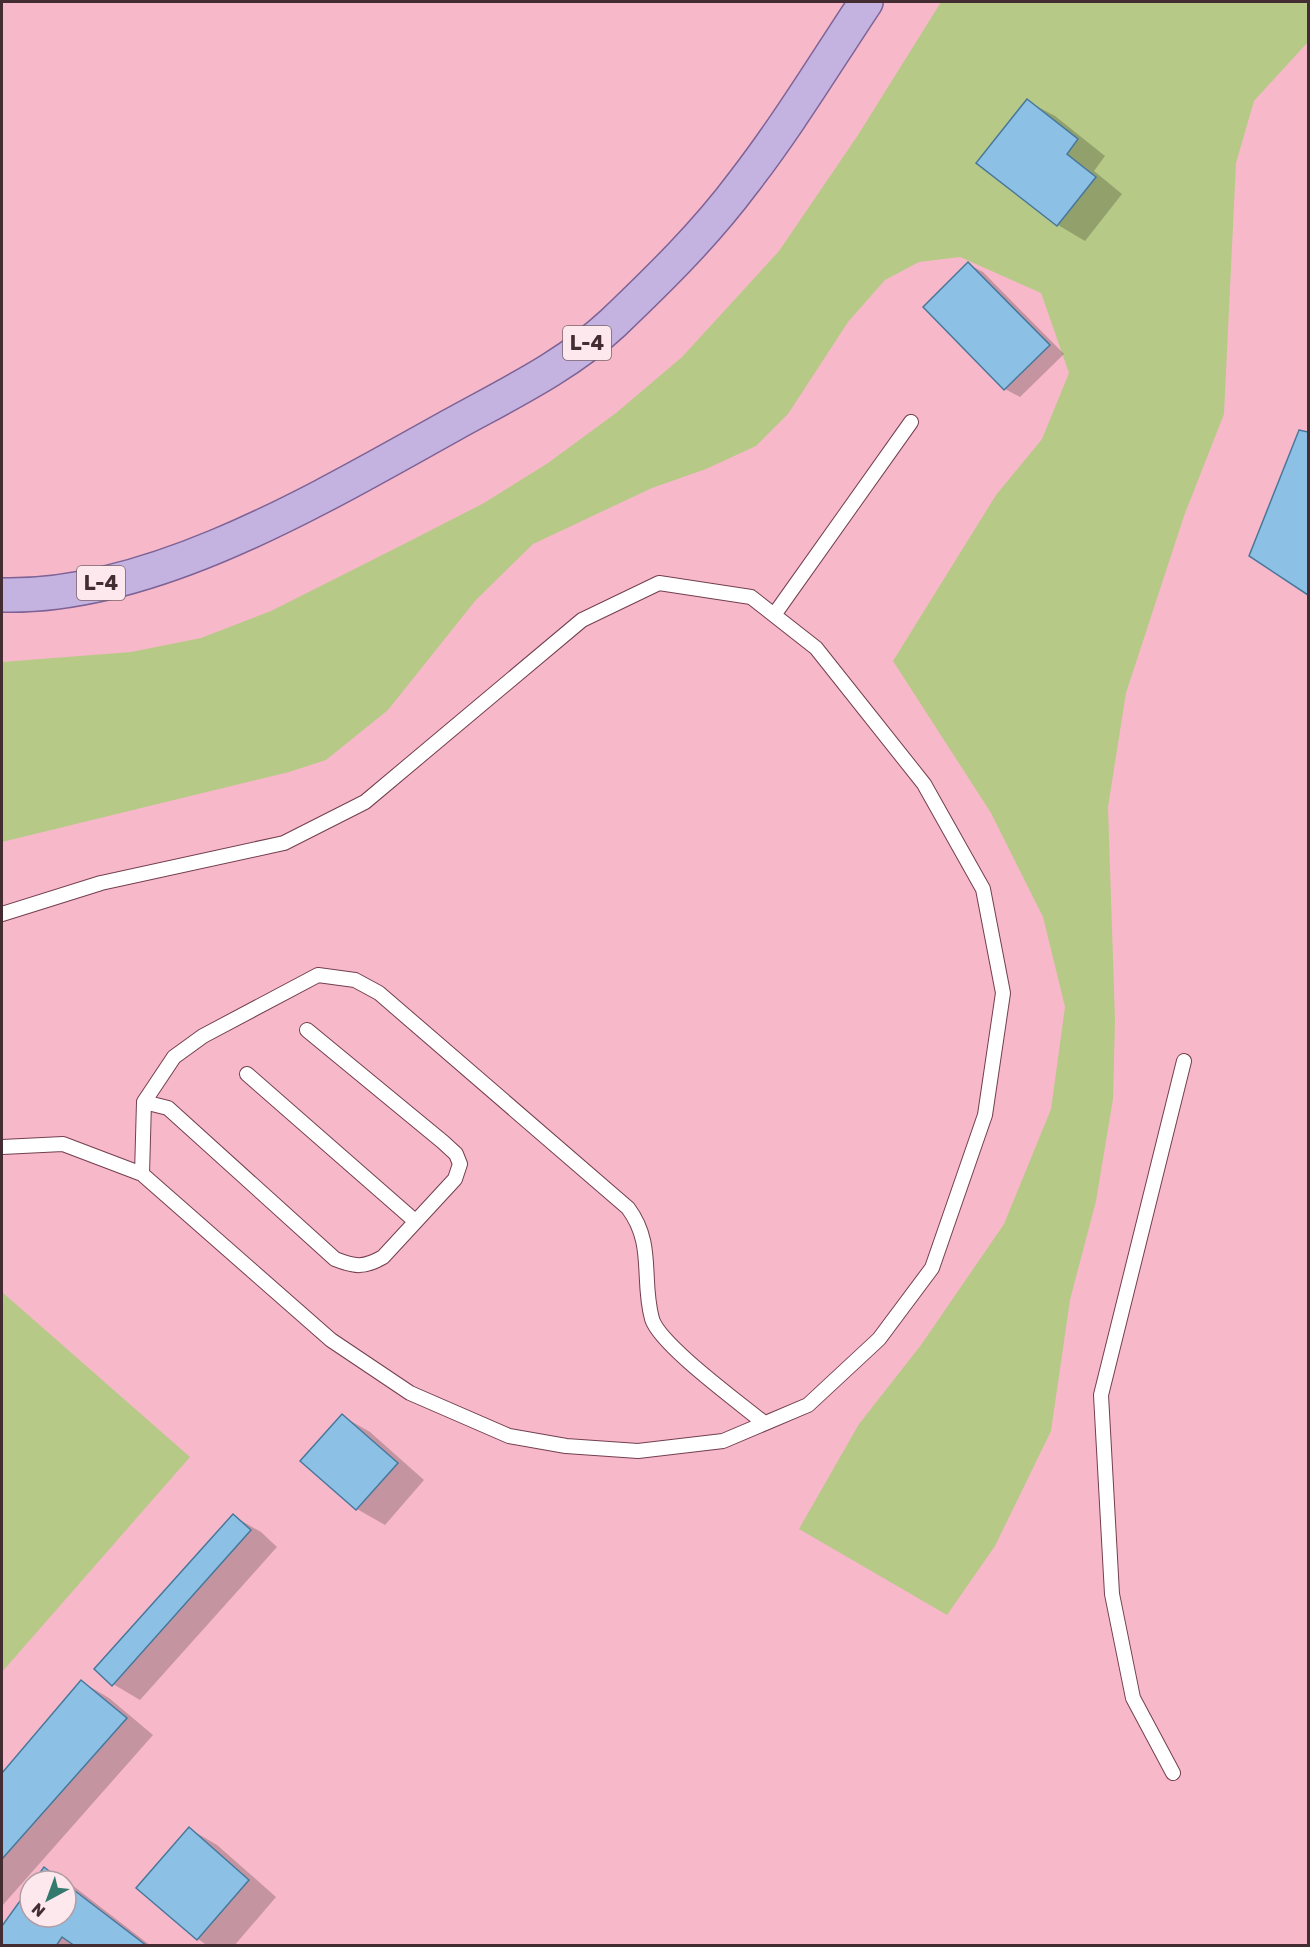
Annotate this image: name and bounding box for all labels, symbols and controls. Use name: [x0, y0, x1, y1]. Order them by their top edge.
road number: L-4: [563, 326, 611, 360]
road number: L-4: [77, 566, 125, 600]
north arrow: [18, 1869, 78, 1929]
text: N: [28, 1899, 49, 1921]

